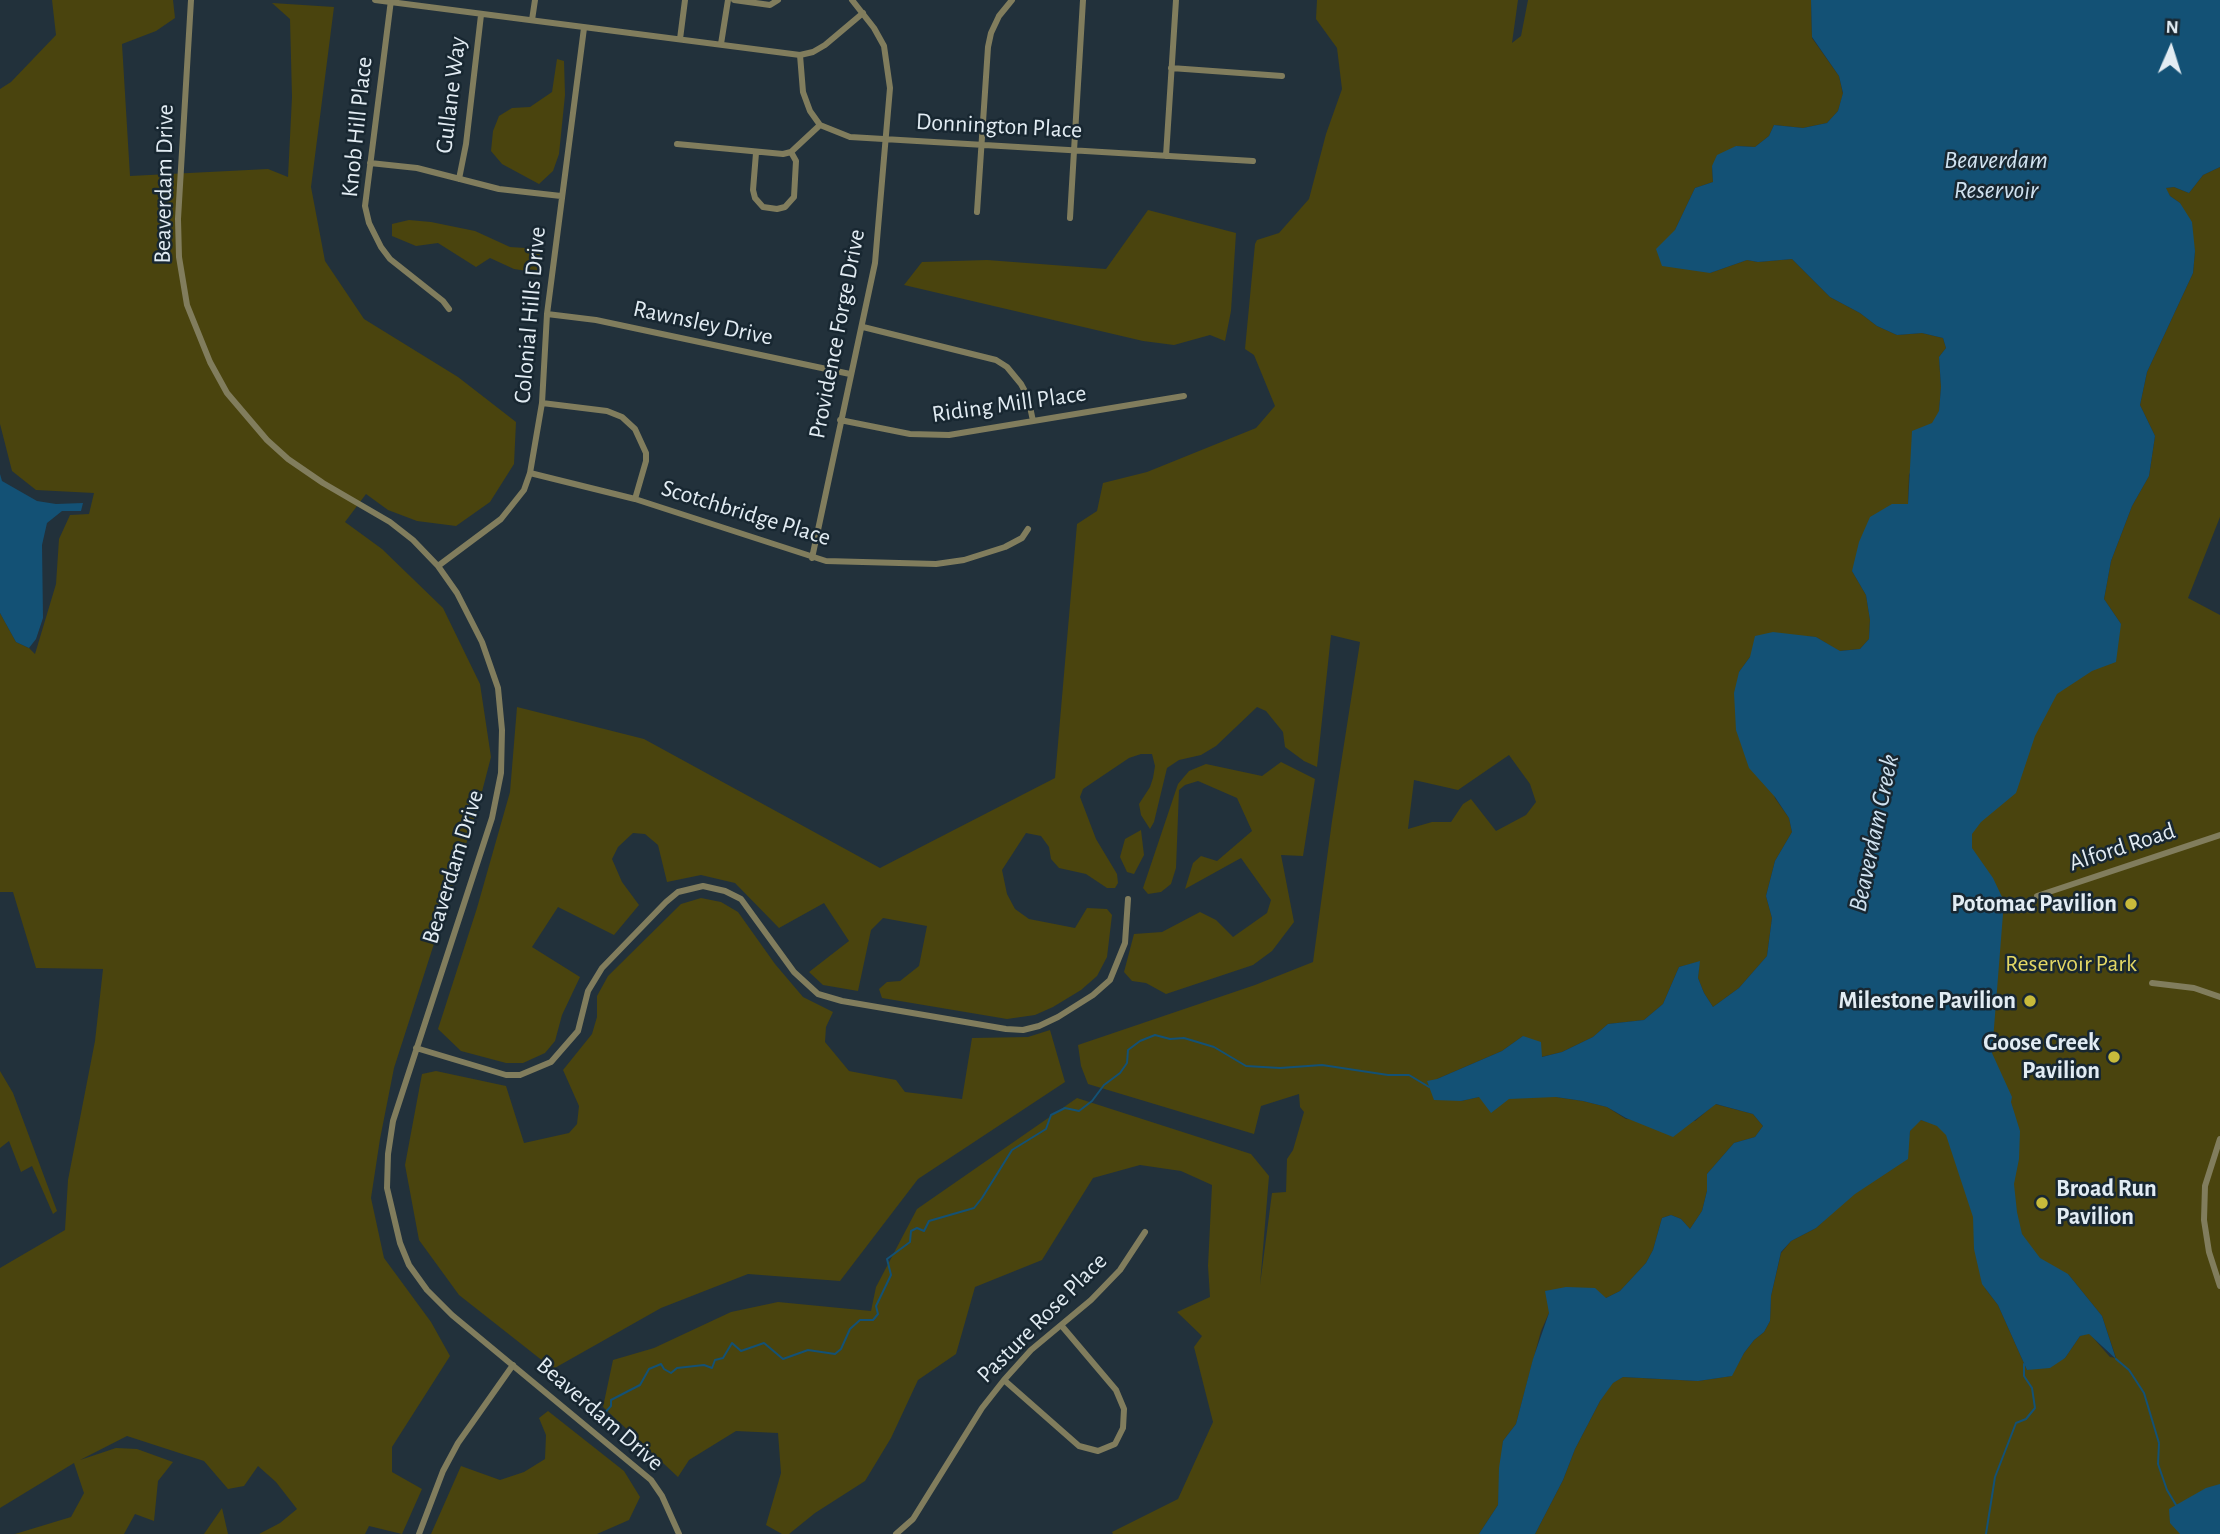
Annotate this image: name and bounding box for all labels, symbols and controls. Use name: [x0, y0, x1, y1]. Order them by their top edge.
north arrow: [2136, 14, 2206, 84]
text: N: [2165, 18, 2179, 37]
street label: Gullane Way: [430, 35, 472, 155]
street label: Knob Hill Place: [335, 55, 379, 199]
street label: Beaverdam Drive: [148, 104, 180, 264]
street label: Donnington Place: [915, 107, 1083, 145]
water label: Beaverdam Reservoir: [1944, 144, 2048, 206]
street label: Colonial Hills Drive: [508, 225, 552, 405]
street label: Providence Forge Drive: [803, 227, 871, 441]
street label: Rawnsley Drive: [630, 294, 776, 352]
street label: Riding Mill Place: [930, 379, 1088, 429]
street label: Scotchbridge Place: [658, 474, 834, 552]
water label: Beaverdam Creek: [1842, 751, 1906, 915]
street label: Beaverdam Drive: [416, 787, 490, 947]
street label: Alford Road: [2065, 816, 2179, 878]
place label: Potomac Pavilion: [1951, 890, 2117, 918]
marker: Potomac Pavilion: [2123, 896, 2139, 912]
park label: Reservoir Park: [2005, 950, 2137, 978]
place label: Milestone Pavilion: [1838, 987, 2016, 1015]
marker: Milestone Pavilion: [2022, 993, 2038, 1009]
place label: Goose Creek Pavilion: [1983, 1029, 2100, 1085]
marker: Goose Creek Pavilion: [2106, 1049, 2122, 1065]
place label: Broad Run Pavilion: [2056, 1175, 2157, 1231]
marker: Broad Run Pavilion: [2034, 1195, 2050, 1211]
street label: Pasture Rose Place: [971, 1247, 1113, 1389]
street label: Beaverdam Drive: [530, 1351, 670, 1477]

